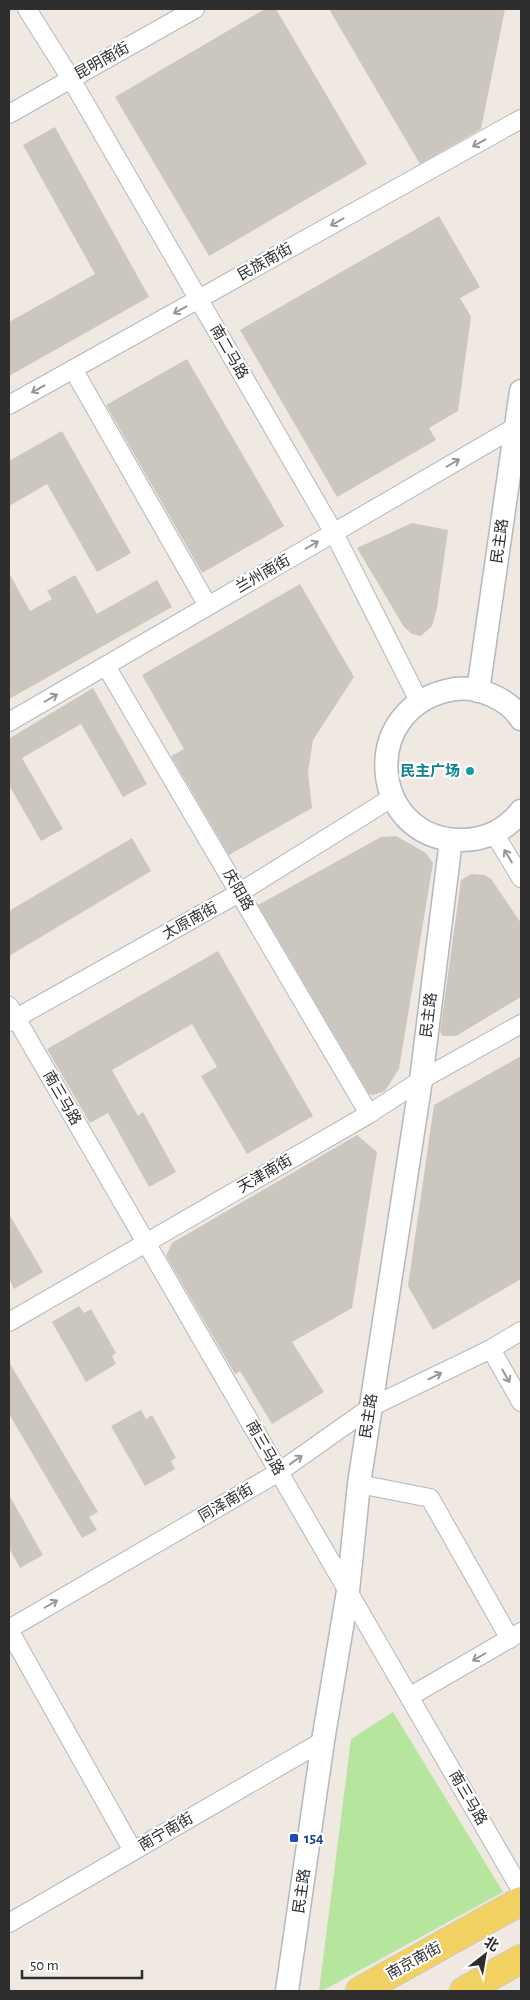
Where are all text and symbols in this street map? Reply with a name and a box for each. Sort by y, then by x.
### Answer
street label: 昆明南街 [72,39,132,82]
one-way arrow [472,138,486,148]
one-way arrow [329,217,344,227]
street label: 民族南街 [235,240,295,283]
one-way arrow [173,305,187,315]
street label: 南二马路 [208,322,251,382]
one-way arrow [30,384,45,394]
one-way arrow [445,458,459,468]
street label: 民主路 [488,518,511,564]
one-way arrow [305,540,319,550]
street label: 兰州南街 [232,551,293,595]
one-way arrow [43,692,57,702]
place label: 民主广场 [400,763,460,779]
marker: 民主广场 [464,765,476,777]
one-way arrow [502,849,512,863]
street label: 庆阳路 [220,866,257,913]
street label: 太原南街 [160,899,220,942]
street label: 民主路 [418,992,439,1038]
street label: 南三马路 [41,1068,84,1128]
street label: 天津南街 [235,1152,295,1195]
one-way arrow [501,1368,511,1382]
one-way arrow [427,1371,442,1380]
street label: 民主路 [357,1392,380,1439]
street label: 南三马路 [244,1418,287,1478]
one-way arrow [289,1455,303,1465]
street label: 同泽南街 [196,1481,256,1524]
one-way arrow [43,1599,57,1609]
one-way arrow [472,1652,487,1662]
street label: 南三马路 [447,1768,490,1828]
street label: 南宁南街 [136,1810,196,1853]
place label: 154 [304,1831,324,1846]
marker: 154 [288,1832,300,1844]
street label: 民主路 [290,1868,313,1914]
north arrow [460,1930,510,1980]
text: 北 [482,1934,501,1954]
street label: 南京南街 [384,1939,444,1982]
scale bar [22,1948,142,1980]
text: 50 m [30,1958,59,1973]

